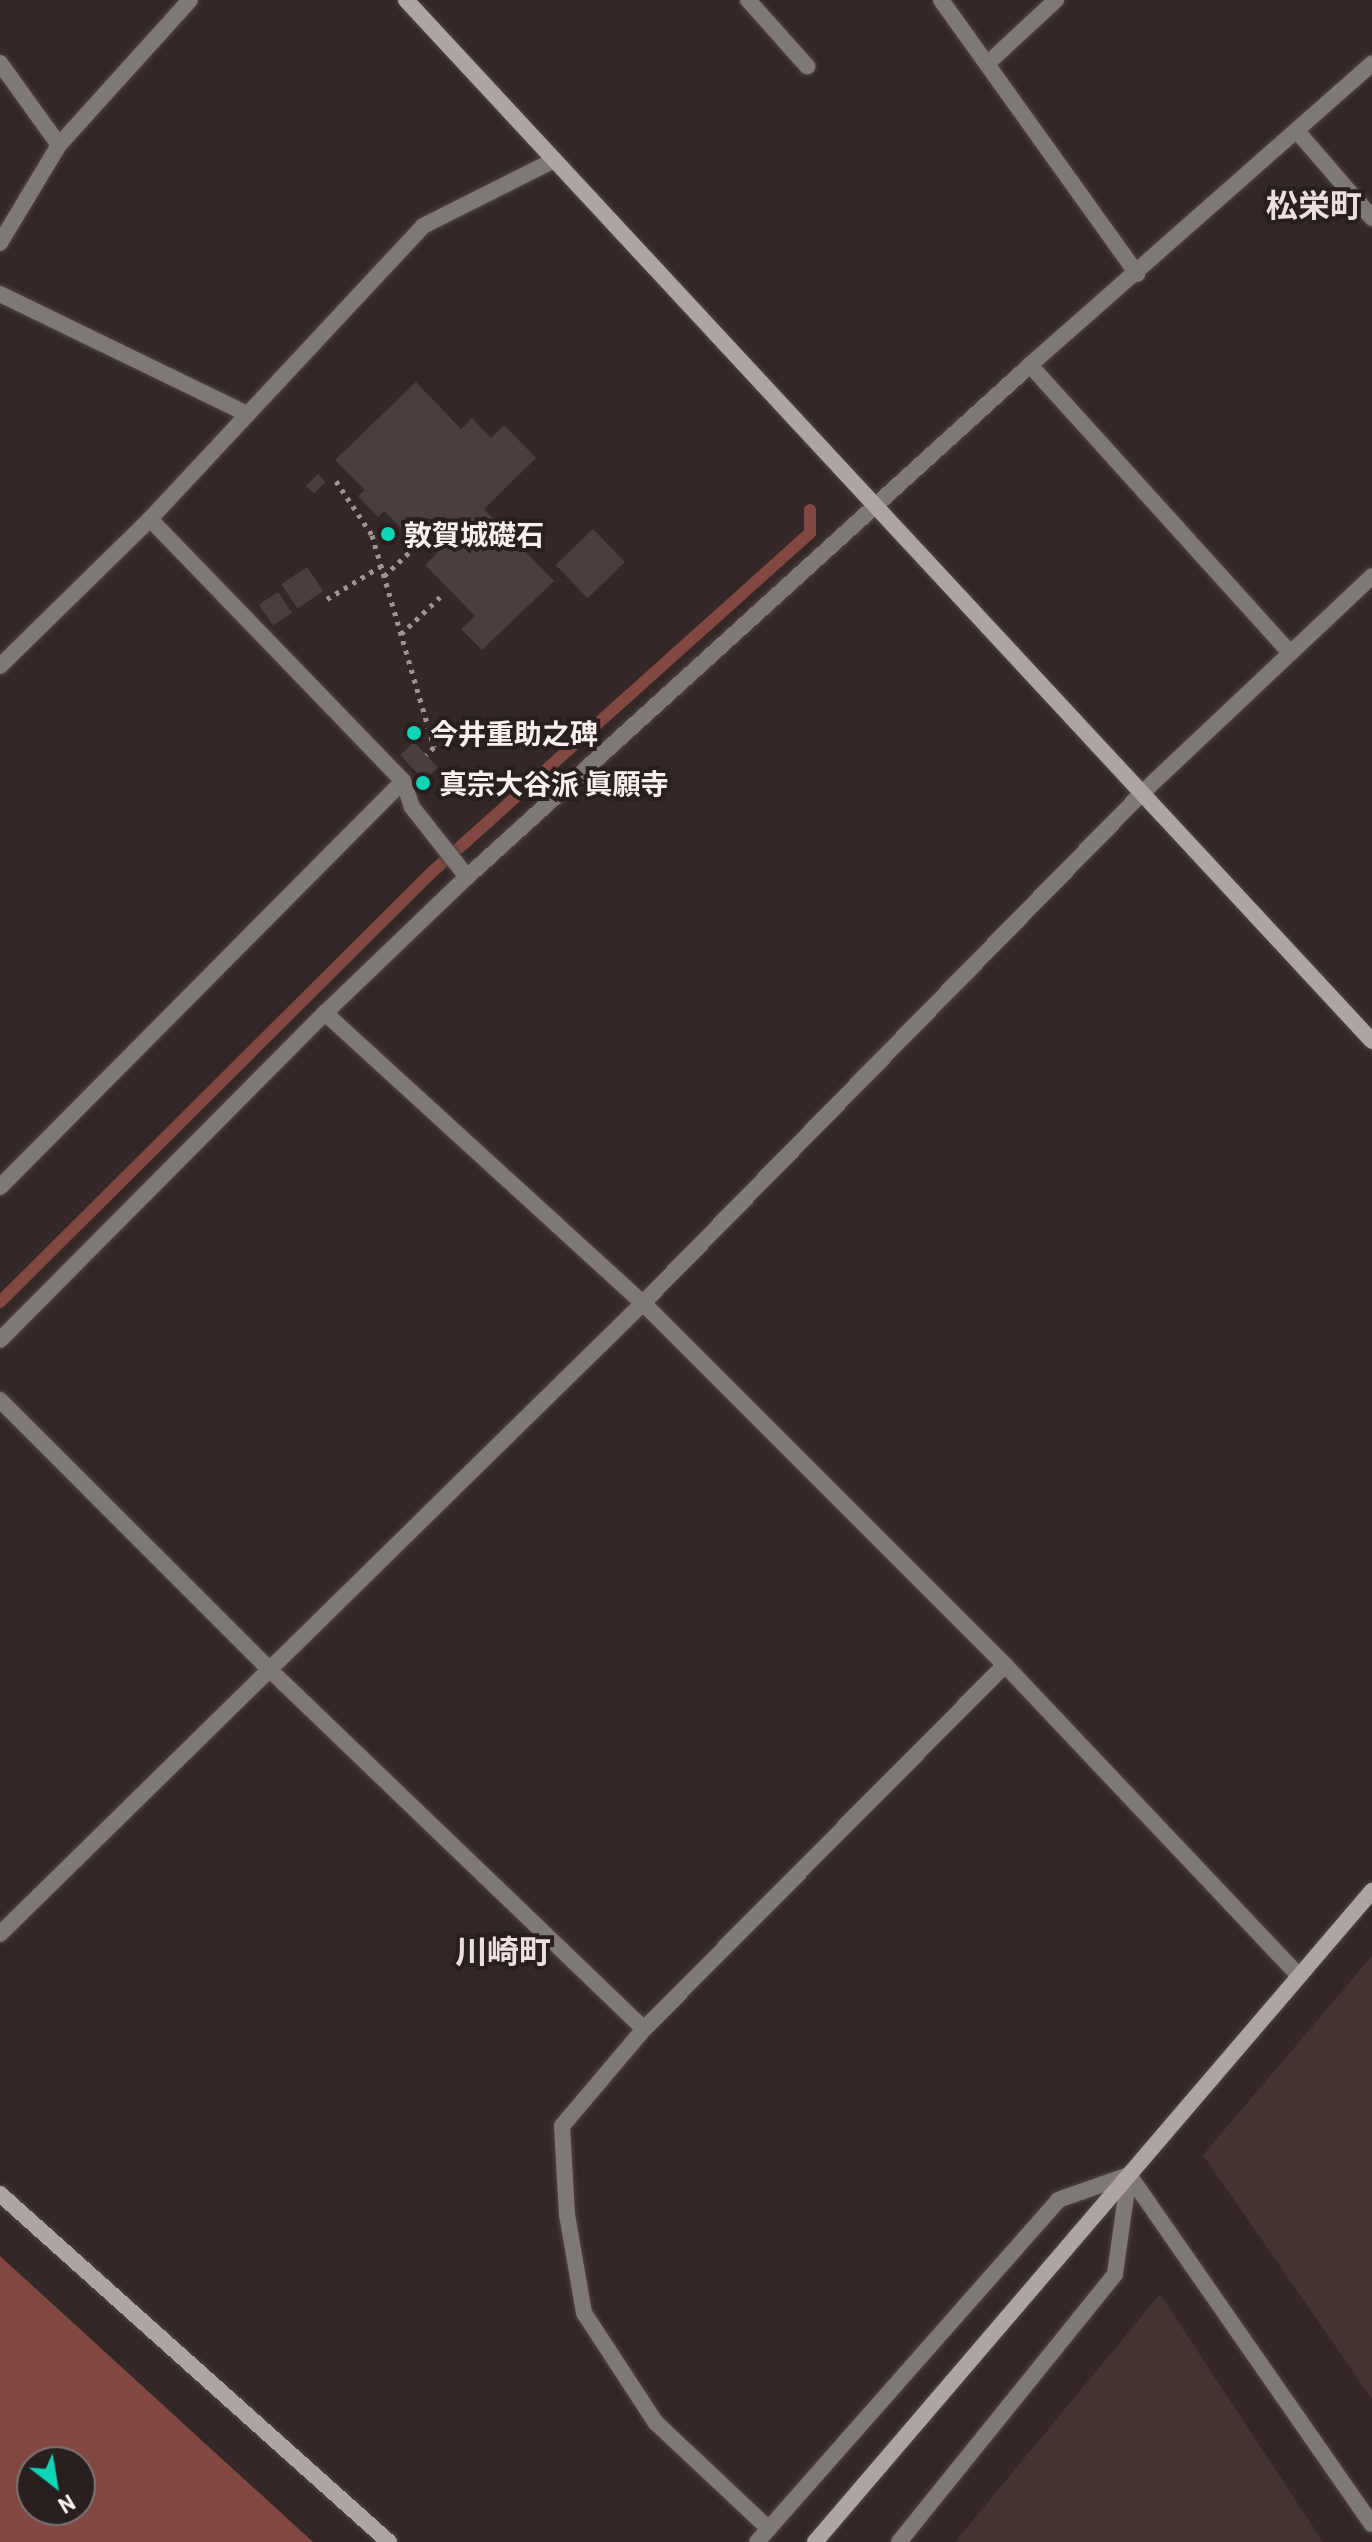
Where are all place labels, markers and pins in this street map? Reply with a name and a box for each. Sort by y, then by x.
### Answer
place label: 敦賀城礎石 [404,517,544,551]
marker: 敦賀城礎石 [379,525,397,543]
place label: 今井重助之碑 [430,716,598,750]
marker: 今井重助之碑 [405,724,423,742]
place label: 真宗大谷派 眞願寺 [439,766,669,800]
marker: 真宗大谷派 眞願寺 [414,774,432,792]

